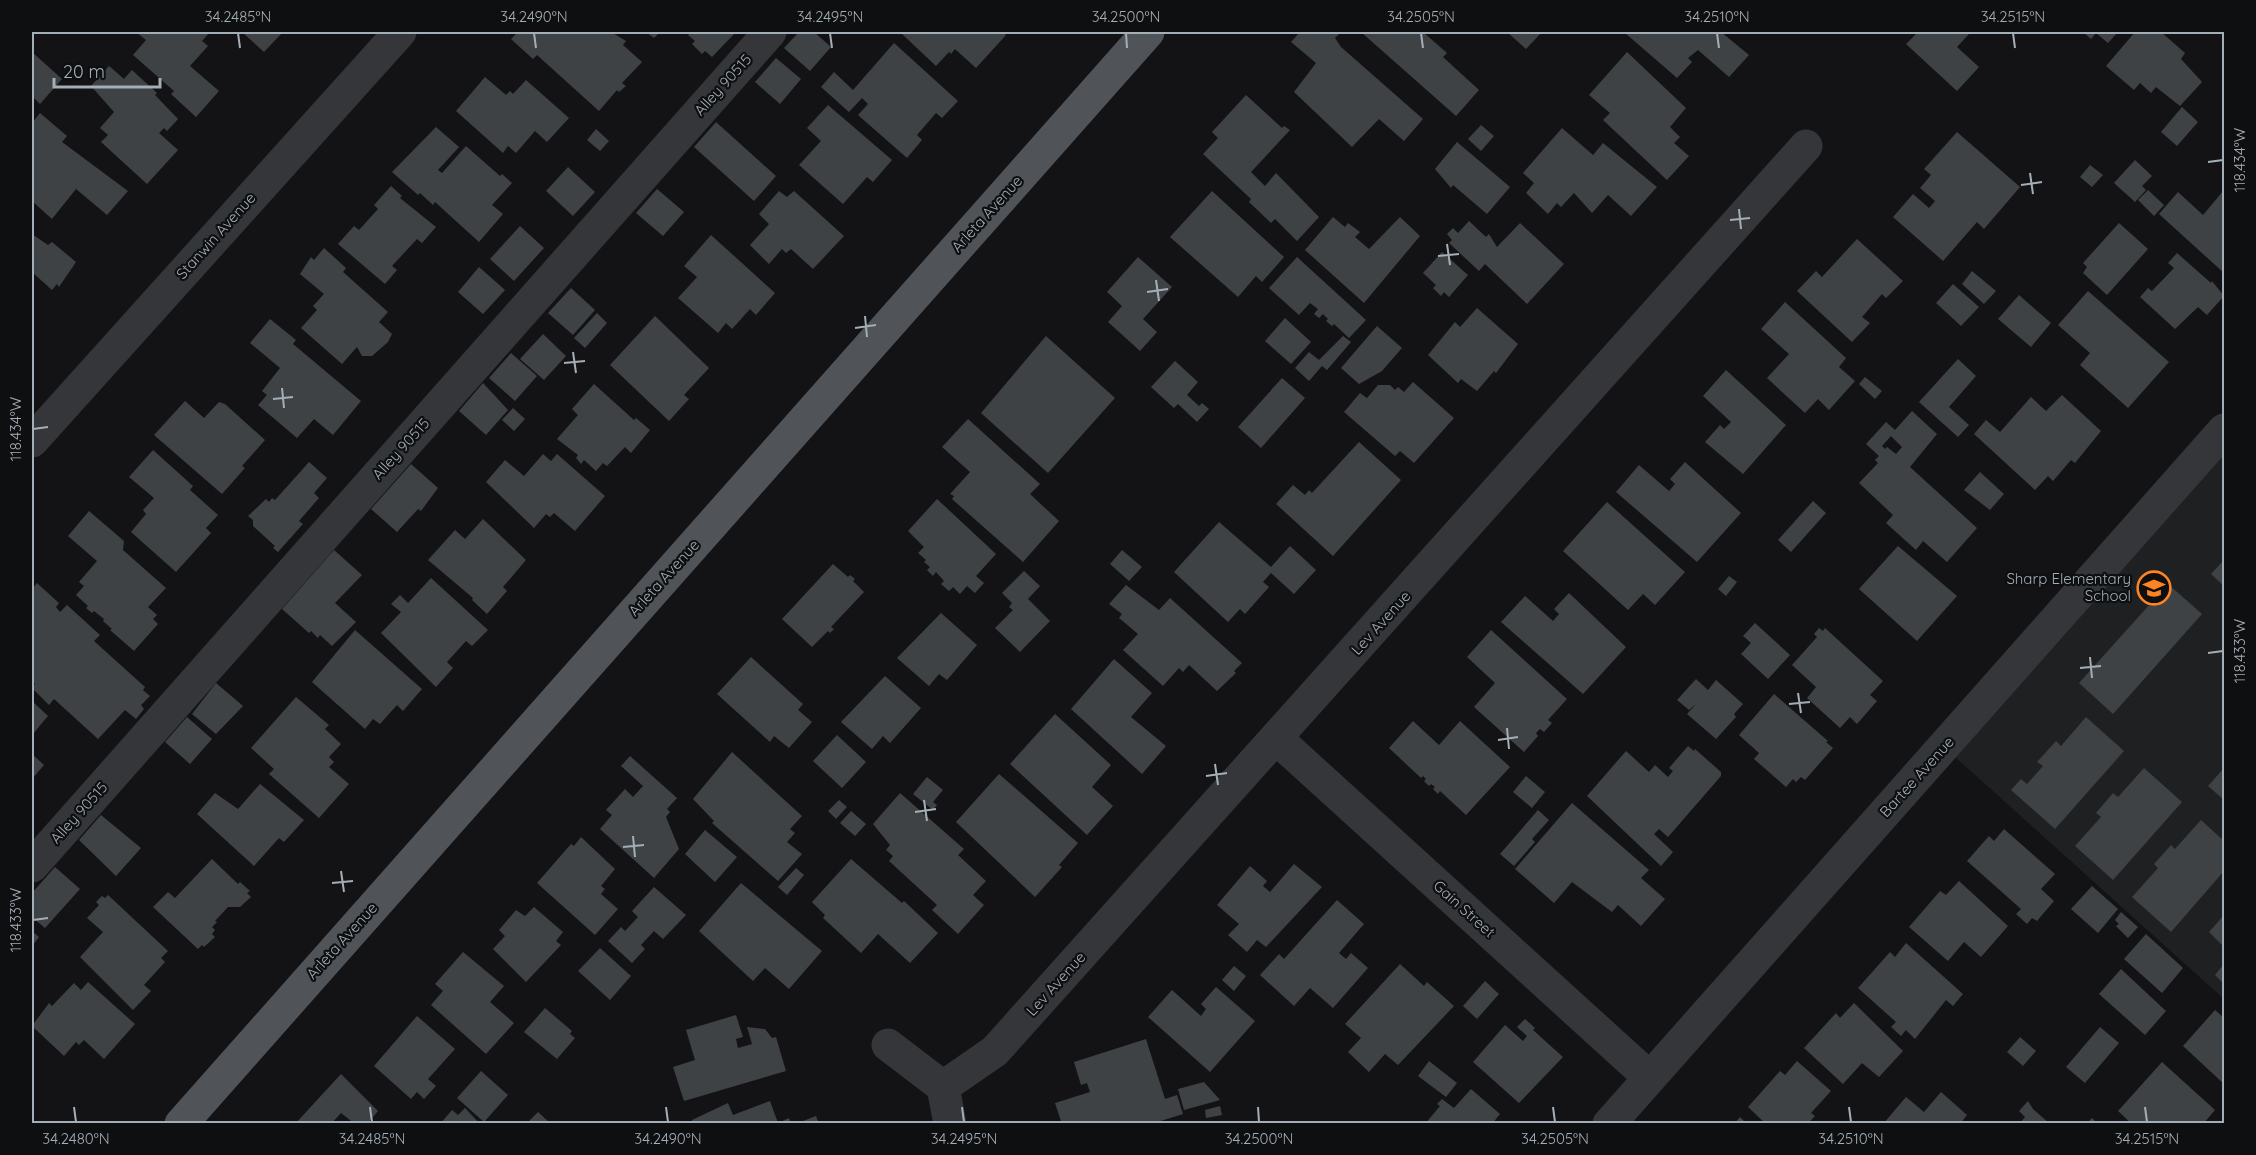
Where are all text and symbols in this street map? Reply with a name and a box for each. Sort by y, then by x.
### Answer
text: 34.2485°N [205,7,271,26]
text: 34.2490°N [500,7,568,26]
text: 34.2495°N [797,7,863,26]
text: 34.2500°N [1092,7,1160,26]
text: 34.2505°N [1387,7,1455,26]
text: 34.2510°N [1684,7,1750,26]
text: 34.2515°N [1981,7,2045,26]
street label: Alley 90515 [690,50,755,120]
scale bar [54,51,160,89]
text: 20 m [63,60,105,83]
text: 118.434°W [2230,127,2249,192]
street label: Arleta Avenue [947,171,1026,256]
street label: Stanwin Avenue [172,188,259,283]
text: 118.434°W [6,396,25,461]
street label: Alley 90515 [368,414,433,484]
street label: Arleta Avenue [624,535,703,620]
place label: Sharp Elementary School [2006,569,2131,605]
school or university icon: Sharp Elementary School [2136,570,2172,606]
street label: Lev Avenue [1347,587,1414,659]
text: 118.433°W [2230,618,2249,683]
street label: Bartee Avenue [1875,732,1958,821]
street label: Alley 90515 [46,778,111,848]
street label: Gain Street [1429,876,1499,941]
text: 118.433°W [6,887,25,952]
street label: Arleta Avenue [302,898,381,983]
street label: Lev Avenue [1022,948,1089,1020]
text: 34.2480°N [42,1129,110,1148]
text: 34.2485°N [339,1129,405,1148]
text: 34.2490°N [634,1129,702,1148]
text: 34.2495°N [931,1129,997,1148]
text: 34.2500°N [1225,1129,1293,1148]
text: 34.2505°N [1521,1129,1589,1148]
text: 34.2510°N [1818,1129,1884,1148]
text: 34.2515°N [2115,1129,2179,1148]

